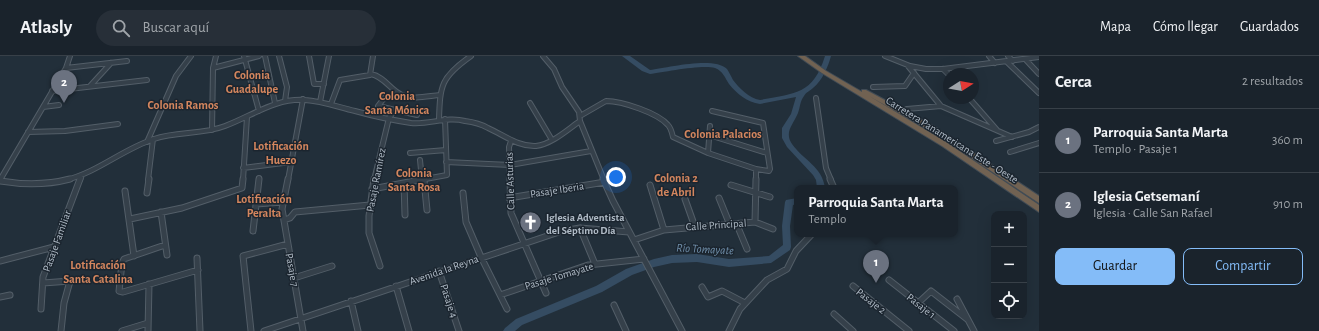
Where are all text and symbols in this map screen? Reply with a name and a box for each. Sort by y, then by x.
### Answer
search box [96,10,376,46]
icon: search [110,17,132,39]
text: Atlasly [20,18,72,37]
text: Buscar aquí [142,20,209,35]
text: Mapa [1100,20,1131,34]
text: Cómo llegar [1153,20,1218,34]
text: Guardados [1240,20,1299,34]
north arrow [943,68,979,104]
district label: Colonia Guadalupe [226,69,279,95]
pin: 2 [51,70,77,103]
text: Cerca [1055,73,1092,90]
text: 2 resultados [1242,75,1303,88]
district label: Colonia Santa Mónica [365,90,429,116]
street label: Carretera Panamericana Este - Oeste [884,95,1020,185]
district label: Colonia Ramos [148,99,219,111]
text: Parroquia Santa Marta [1093,125,1228,140]
district label: Colonia Palacios [684,128,762,140]
text: 1 [1066,134,1070,147]
text: 360 m [1272,134,1303,147]
district label: Lotificación Huezo [253,140,309,166]
text: Templo · Pasaje 1 [1093,143,1178,156]
street label: Pasaje Ramírez [364,147,388,213]
street label: Calle Asturias [503,152,517,210]
district label: Colonia Santa Rosa [388,167,440,193]
your location [606,167,626,187]
district label: Colonia 2 de Abril [654,172,698,198]
street label: Pasaje Iberia [529,180,585,200]
popup [794,185,958,237]
text: Iglesia Getsemaní [1093,189,1200,204]
district label: Lotificación Peralta [236,193,292,219]
text: Parroquia Santa Marta [808,195,944,210]
text: 2 [1065,198,1071,211]
text: 910 m [1273,198,1303,211]
text: Iglesia · Calle San Rafael [1093,207,1213,220]
street label: Pasaje Familiar [41,209,73,273]
church icon: Iglesia Adventista del Séptimo Día [518,210,544,236]
map controls [991,211,1027,319]
button: + [991,211,1027,247]
place label: Iglesia Adventista del Séptimo Día [546,212,625,236]
text: Templo [808,213,846,226]
street label: Calle Principal [685,217,747,233]
water label: Río Tomayate [676,242,734,257]
button: − [991,247,1027,283]
button: Guardar [1055,248,1175,285]
button: Compartir [1183,248,1303,285]
pin: 1 [863,250,889,283]
street label: Pasaje 7 [284,252,300,288]
street label: Avenida la Reyna [408,253,480,287]
district label: Lotificación Santa Catalina [63,259,133,285]
street label: Pasaje Tomayate [523,260,595,292]
street label: Pasaje 4 [438,283,460,319]
button: locate [991,283,1027,319]
street label: Pasaje 2 [854,286,888,316]
street label: Pasaje 1 [905,291,937,321]

